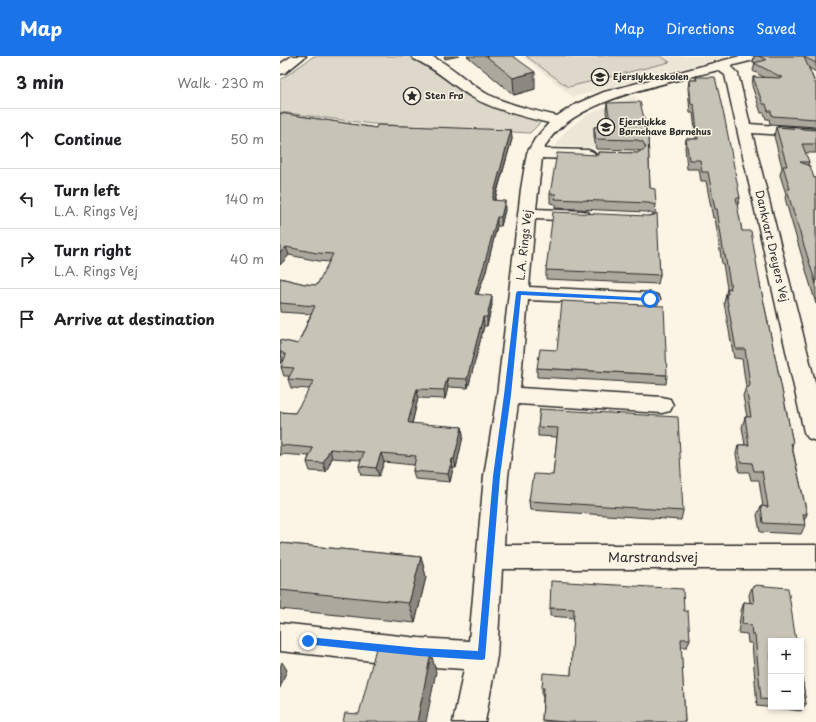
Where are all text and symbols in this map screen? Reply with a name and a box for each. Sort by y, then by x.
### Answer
text: Map [20,14,62,42]
text: Map [614,18,644,39]
text: Directions [666,18,734,39]
text: Saved [756,18,796,39]
school or university icon: Ejerslykkeskolen [590,67,610,87]
text: 3 min [16,69,64,95]
place label: Ejerslykkeskolen [613,69,689,83]
text: Walk · 230 m [177,73,264,92]
place icon: Sten Frø [402,86,422,106]
place label: Sten Frø [425,88,464,102]
place label: Ejerslykke Børnehave Børnehus [619,114,712,138]
school or university icon: Ejerslykke Børnehave Børnehus [596,117,616,137]
text: Continue [54,127,122,150]
icon: ahead [16,128,38,150]
text: 50 m [230,129,264,148]
text: Turn left [54,178,120,201]
icon: left [16,188,38,210]
street label: Dankvart Dreyers Vej [751,188,794,303]
text: 140 m [225,189,264,208]
text: L.A. Rings Vej [54,201,138,220]
street label: L.A. Rings Vej [511,209,536,281]
text: Turn right [54,238,131,261]
icon: right [16,248,38,270]
text: 40 m [230,249,264,268]
text: L.A. Rings Vej [54,261,138,280]
route start [641,290,659,308]
text: Arrive at destination [54,307,215,330]
icon: arrive [16,308,38,330]
street label: Marstrandsvej [608,547,698,566]
route end [299,632,317,650]
map controls [768,638,804,710]
button: + [768,638,804,674]
button: − [768,674,804,710]

